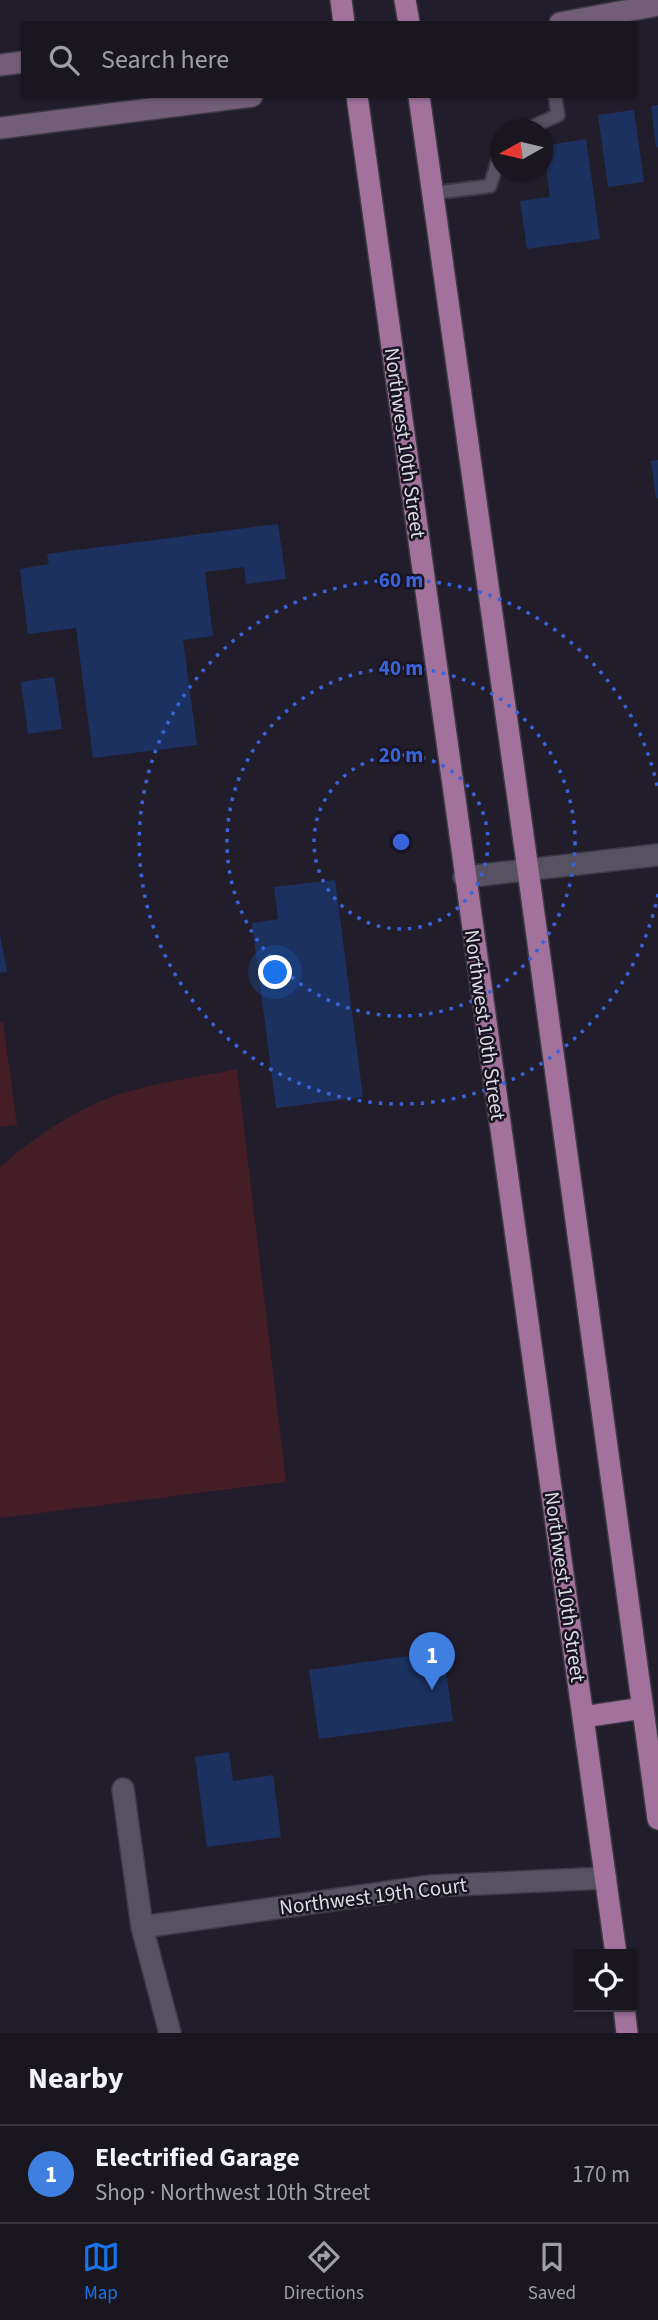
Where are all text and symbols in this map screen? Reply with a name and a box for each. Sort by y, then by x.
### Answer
search box [21,21,637,98]
icon: search [45,41,83,79]
text: Search here [101,41,229,78]
north arrow [490,119,553,182]
street label: Northwest 10th Street [377,346,433,540]
text: 60 m [379,565,423,595]
text: 40 m [379,653,423,683]
text: 20 m [379,740,423,770]
centre of rings [389,830,413,854]
street label: Northwest 10th Street [457,928,513,1122]
your location [258,955,292,989]
street label: Northwest 10th Street [537,1490,593,1684]
pin: 1 [409,1632,455,1690]
street label: Northwest 19th Court [278,1870,468,1922]
map controls [574,1949,637,2012]
button: locate [574,1949,637,2012]
text: Nearby [28,2057,123,2100]
text: Electrified Garage [95,2139,300,2176]
text: 1 [45,2158,57,2191]
text: 170 m [572,2158,630,2191]
text: Shop · Northwest 10th Street [95,2176,370,2209]
tab: Map [82,2238,120,2307]
tab: Directions [284,2238,364,2307]
tab: Saved [528,2238,576,2307]

